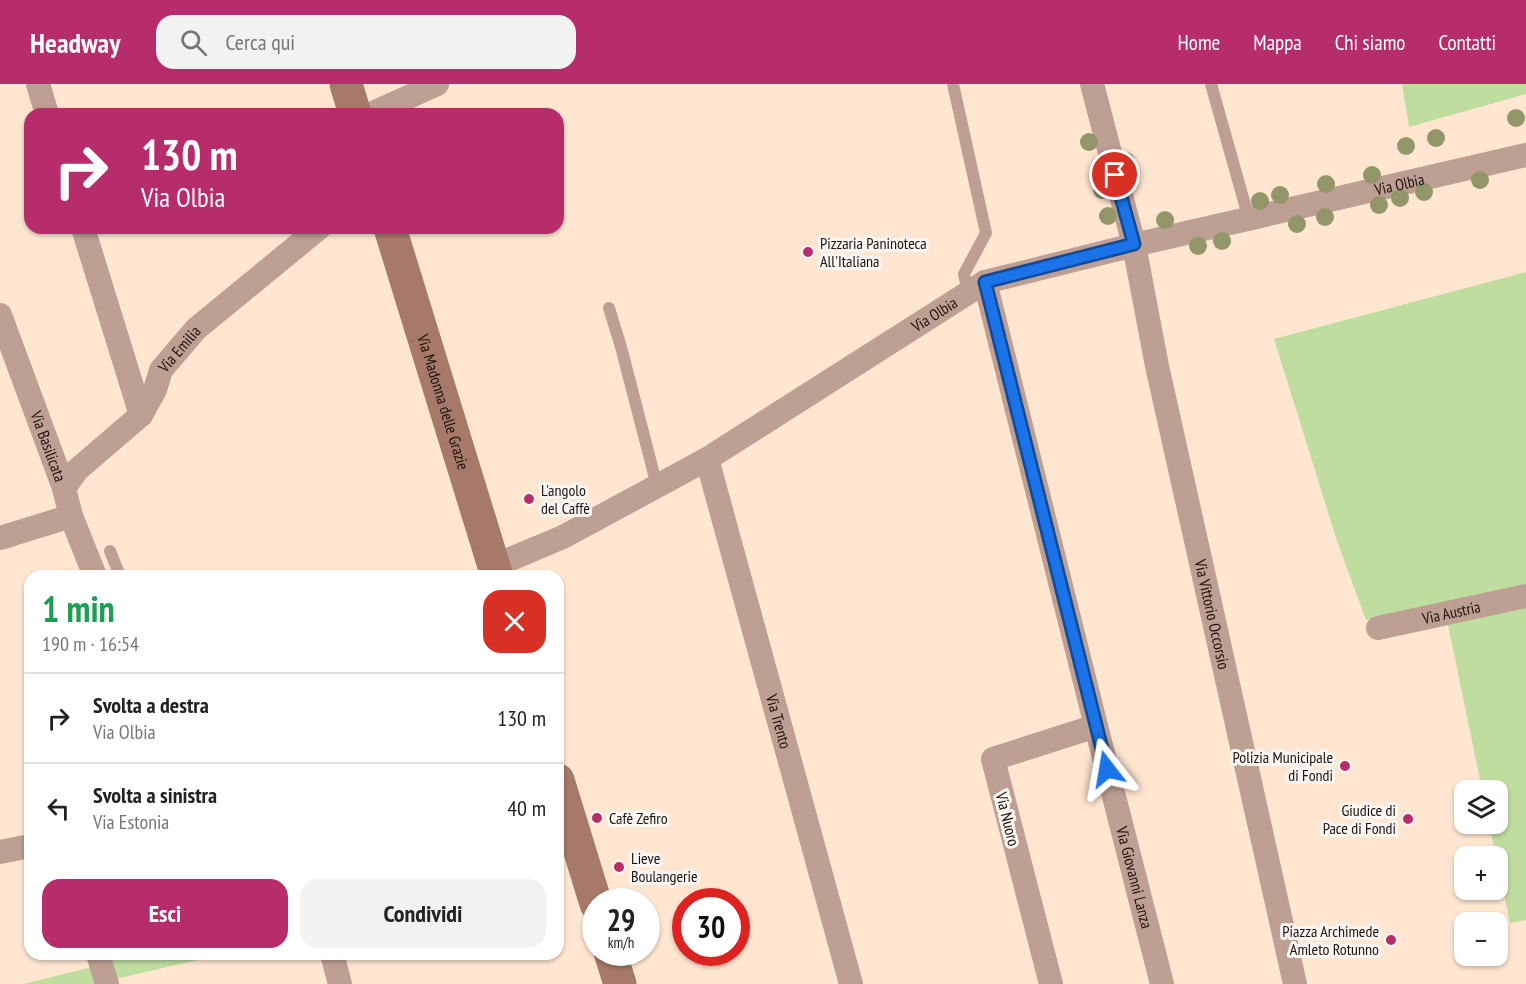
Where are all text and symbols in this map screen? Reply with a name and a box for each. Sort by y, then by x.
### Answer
search box [156,15,576,69]
text: Headway [30,24,120,61]
icon: search [177,26,210,59]
text: Cerca qui [225,28,295,56]
text: Home [1178,29,1220,56]
text: Mappa [1253,29,1302,56]
text: Chi siamo [1335,29,1405,56]
text: Contatti [1438,29,1496,56]
text: 130 m [141,127,238,182]
icon: right [42,132,120,210]
pin [1089,149,1140,200]
icon: arrive [1098,158,1131,191]
street label: Via Olbia [1372,169,1426,200]
text: Via Olbia [141,180,225,214]
place label: Pizzaria Paninoteca All'Italiana [820,233,927,271]
marker: Pizzaria Paninoteca All'Italiana [801,245,815,259]
street label: Via Olbia [907,292,961,337]
street label: Via Emilia [153,321,205,377]
street label: Via Madonna delle Grazie [413,331,474,472]
street label: Via Basilicata [26,407,71,484]
place label: L'angolo del Caffè [541,480,590,518]
marker: L'angolo del Caffè [522,492,536,506]
street label: Via Vittorio Occorsio [1190,557,1234,671]
text: 1 min [42,585,115,632]
button: close [483,590,546,653]
street label: Via Austria [1419,596,1482,628]
text: 190 m · 16:54 [42,631,139,657]
text: Svolta a destra [93,691,209,719]
street label: Via Trento [762,691,796,751]
icon: right [42,702,75,735]
text: 130 m [497,704,546,732]
text: Via Olbia [93,719,156,745]
position arrow [1075,737,1139,801]
place label: Polizia Municipale di Fondi [1233,747,1333,785]
marker: Polizia Municipale di Fondi [1338,759,1352,773]
map controls [1454,780,1508,966]
button: layers [1454,780,1508,834]
text: Svolta a sinistra [93,781,217,809]
street label: Via Nuoro [991,789,1024,848]
icon: left [42,792,75,825]
text: 40 m [507,794,546,822]
place label: Giudice di Pace di Fondi [1323,800,1396,838]
place label: Cafè Zefiro [609,808,668,828]
text: Via Estonia [93,809,169,835]
marker: Cafè Zefiro [590,811,604,825]
marker: Giudice di Pace di Fondi [1401,812,1415,826]
street label: Via Giovanni Lanza [1112,823,1157,931]
button: + [1454,846,1508,900]
place label: Lieve Boulangerie [631,848,698,886]
marker: Lieve Boulangerie [612,860,626,874]
button: Esci [42,879,288,948]
button: Condividi [300,879,546,948]
speed limit sign: 30 [672,888,750,966]
text: 29 [607,900,635,939]
button: − [1454,912,1508,966]
place label: Piazza Archimede Amleto Rotunno [1282,921,1379,959]
text: km/h [608,933,634,952]
marker: Piazza Archimede Amleto Rotunno [1384,933,1398,947]

